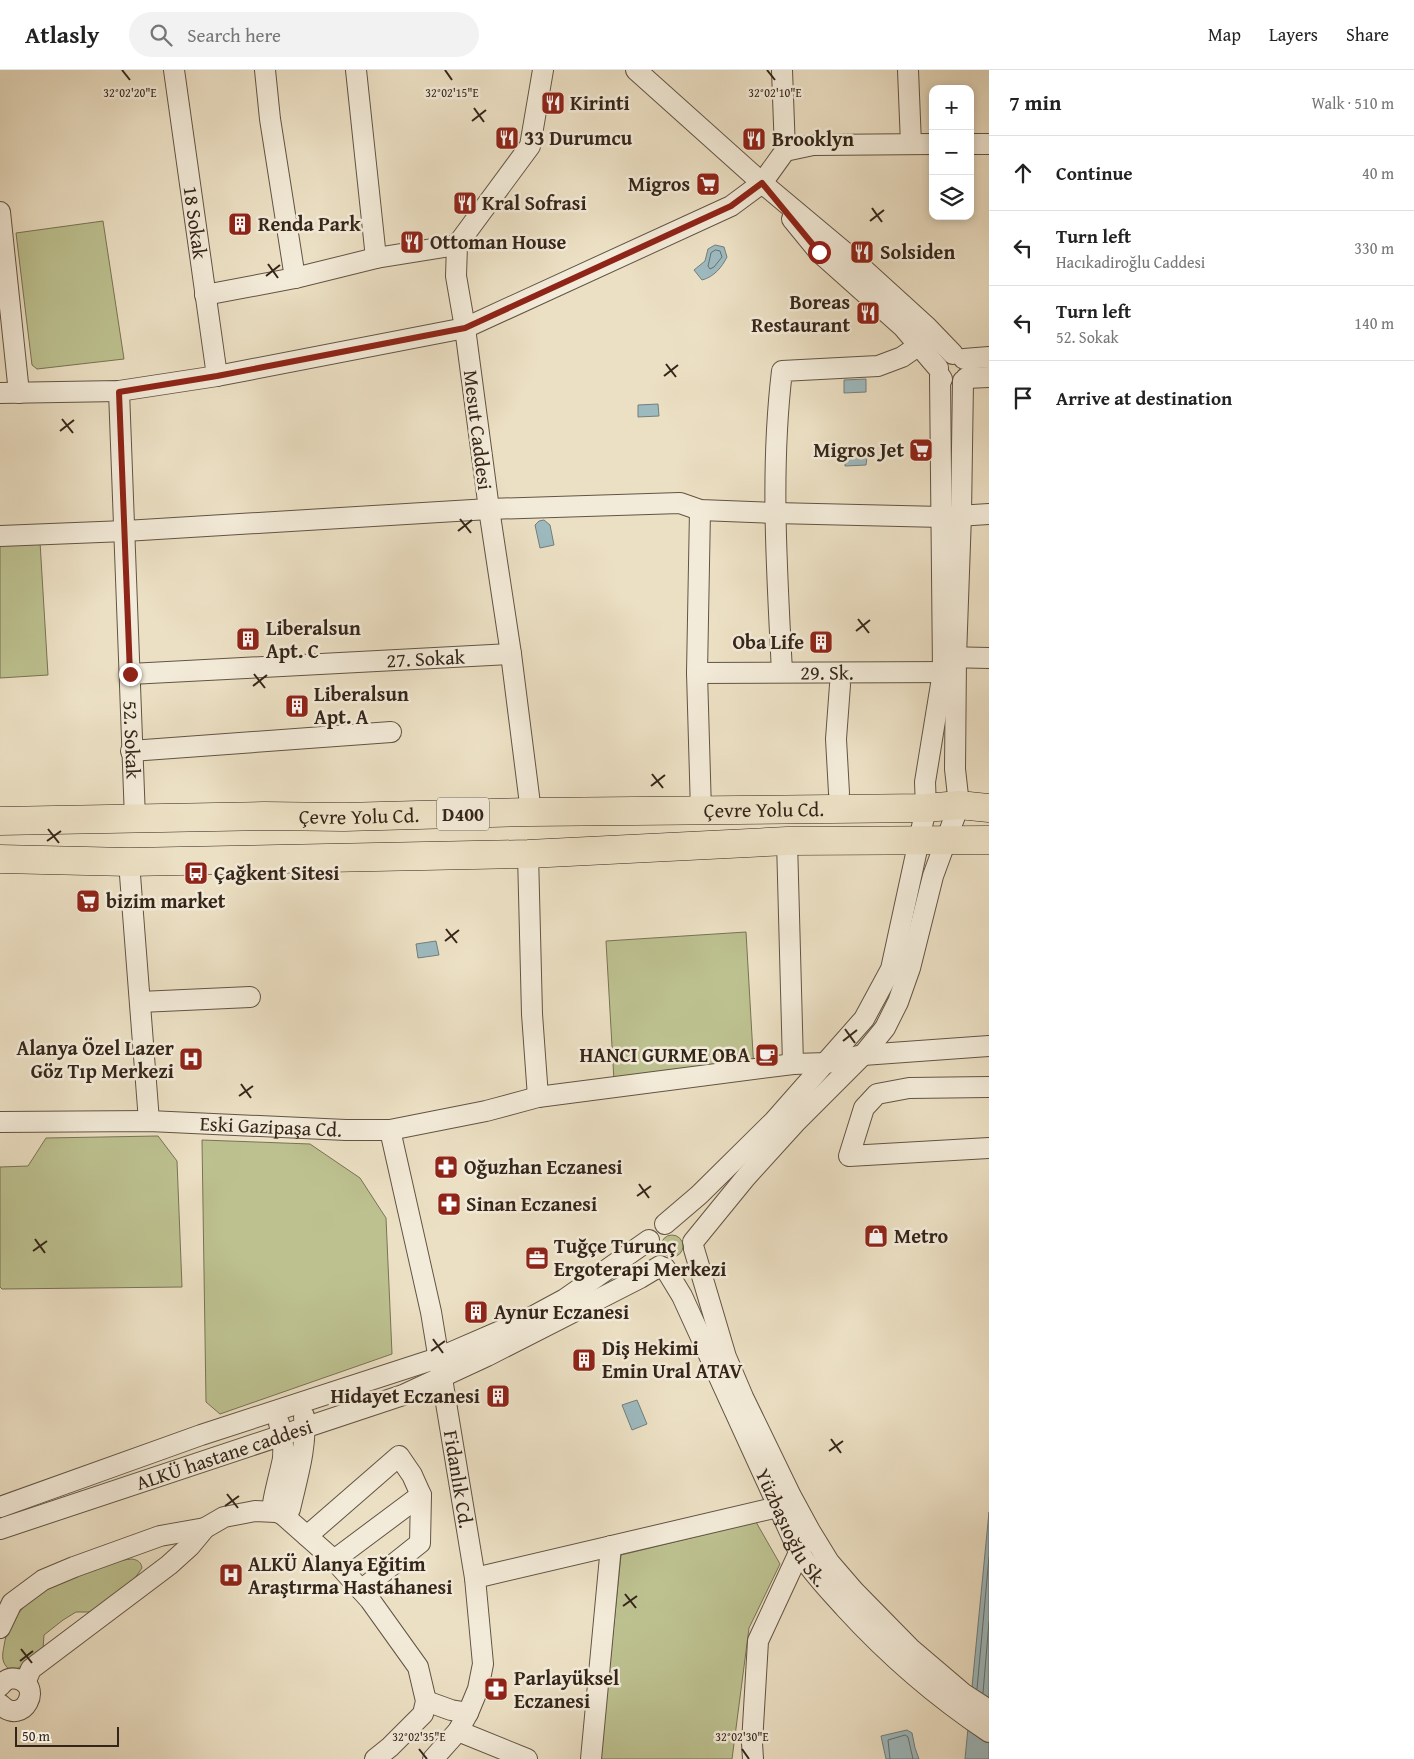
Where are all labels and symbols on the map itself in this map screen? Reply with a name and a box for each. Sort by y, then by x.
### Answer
text: 32°02'20"E [103,84,157,101]
text: 32°02'15"E [425,84,479,101]
text: 32°02'10"E [748,84,802,101]
place label: Kirinti [570,88,630,117]
restaurant icon: Kirinti [540,90,566,116]
place label: 33 Durumcu [524,123,633,152]
place label: Brooklyn [772,124,854,153]
restaurant icon: 33 Durumcu [494,125,520,151]
restaurant icon: Brooklyn [741,126,767,152]
place label: Migros [628,169,690,198]
supermarket icon: Migros [695,171,721,197]
street label: 18 Sokak [176,184,216,262]
place label: Kral Sofrasi [482,188,587,217]
restaurant icon: Kral Sofrasi [452,190,478,216]
place label: Renda Park [258,209,361,238]
building icon: Renda Park [227,211,253,237]
place label: Ottoman House [430,227,567,256]
restaurant icon: Ottoman House [399,229,425,255]
place label: Solsiden [880,237,955,266]
restaurant icon: Solsiden [849,239,875,265]
route start [808,241,831,264]
place label: Boreas Restaurant [751,287,850,339]
restaurant icon: Boreas Restaurant [855,300,881,326]
street label: Mesut Caddesi [457,368,500,492]
place label: Migros Jet [813,435,904,464]
supermarket icon: Migros Jet [908,437,934,463]
place label: Liberalsun Apt. C [266,613,361,665]
building icon: Liberalsun Apt. C [235,626,261,652]
place label: Oba Life [732,627,804,656]
building icon: Oba Life [808,629,834,655]
street label: 27. Sokak [386,641,466,675]
street label: 29. Sk. [800,657,854,687]
route end [119,663,142,686]
place label: Liberalsun Apt. A [314,679,409,731]
building icon: Liberalsun Apt. A [284,693,310,719]
street label: 52. Sokak [117,700,149,780]
street label: Çevre Yolu Cd. [704,794,824,824]
road number: D400 [437,798,489,831]
street label: Çevre Yolu Cd. [299,800,419,831]
place label: Çağkent Sitesi [214,858,340,887]
bus stop icon: Çağkent Sitesi [183,860,209,886]
place label: bizim market [106,886,226,915]
supermarket icon: bizim market [75,888,101,914]
place label: Alanya Özel Lazer Göz Tıp Merkezi [17,1033,174,1085]
place label: HANCI GURME OBA [579,1040,750,1069]
cafe icon: HANCI GURME OBA [754,1042,780,1068]
hospital icon: Alanya Özel Lazer Göz Tıp Merkezi [178,1046,204,1072]
street label: Eski Gazipaşa Cd. [199,1108,343,1144]
place label: Oğuzhan Eczanesi [464,1152,623,1181]
pharmacy icon: Oğuzhan Eczanesi [433,1154,459,1180]
place label: Sinan Eczanesi [466,1189,597,1218]
pharmacy icon: Sinan Eczanesi [436,1191,462,1217]
place label: Metro [894,1221,948,1250]
shop icon: Metro [863,1223,889,1249]
place label: Tuğçe Turunç Ergoterapi Merkezi [554,1231,726,1283]
office icon: Tuğçe Turunç Ergoterapi Merkezi [524,1245,550,1271]
place label: Aynur Eczanesi [494,1297,629,1326]
building icon: Aynur Eczanesi [463,1299,489,1325]
place label: Diş Hekimi Emin Ural ATAV [602,1333,743,1385]
building icon: Diş Hekimi Emin Ural ATAV [571,1347,597,1373]
place label: Hidayet Eczanesi [330,1381,480,1410]
building icon: Hidayet Eczanesi [485,1383,511,1409]
street label: ALKÜ hastane caddesi [132,1411,316,1497]
street label: Fidanlık Cd. [437,1428,482,1530]
street label: Yüzbaşıoğlu Sk. [749,1463,835,1593]
place label: ALKÜ Alanya Eğitim Araştırma Hastahanesi [248,1549,452,1601]
hospital icon: ALKÜ Alanya Eğitim Araştırma Hastahanesi [218,1562,244,1588]
place label: Parlayüksel Eczanesi [514,1663,619,1715]
pharmacy icon: Parlayüksel Eczanesi [483,1676,509,1702]
scale bar [15,1724,119,1747]
text: 32°02'35"E [392,1728,446,1745]
text: 32°02'30"E [715,1728,769,1745]

